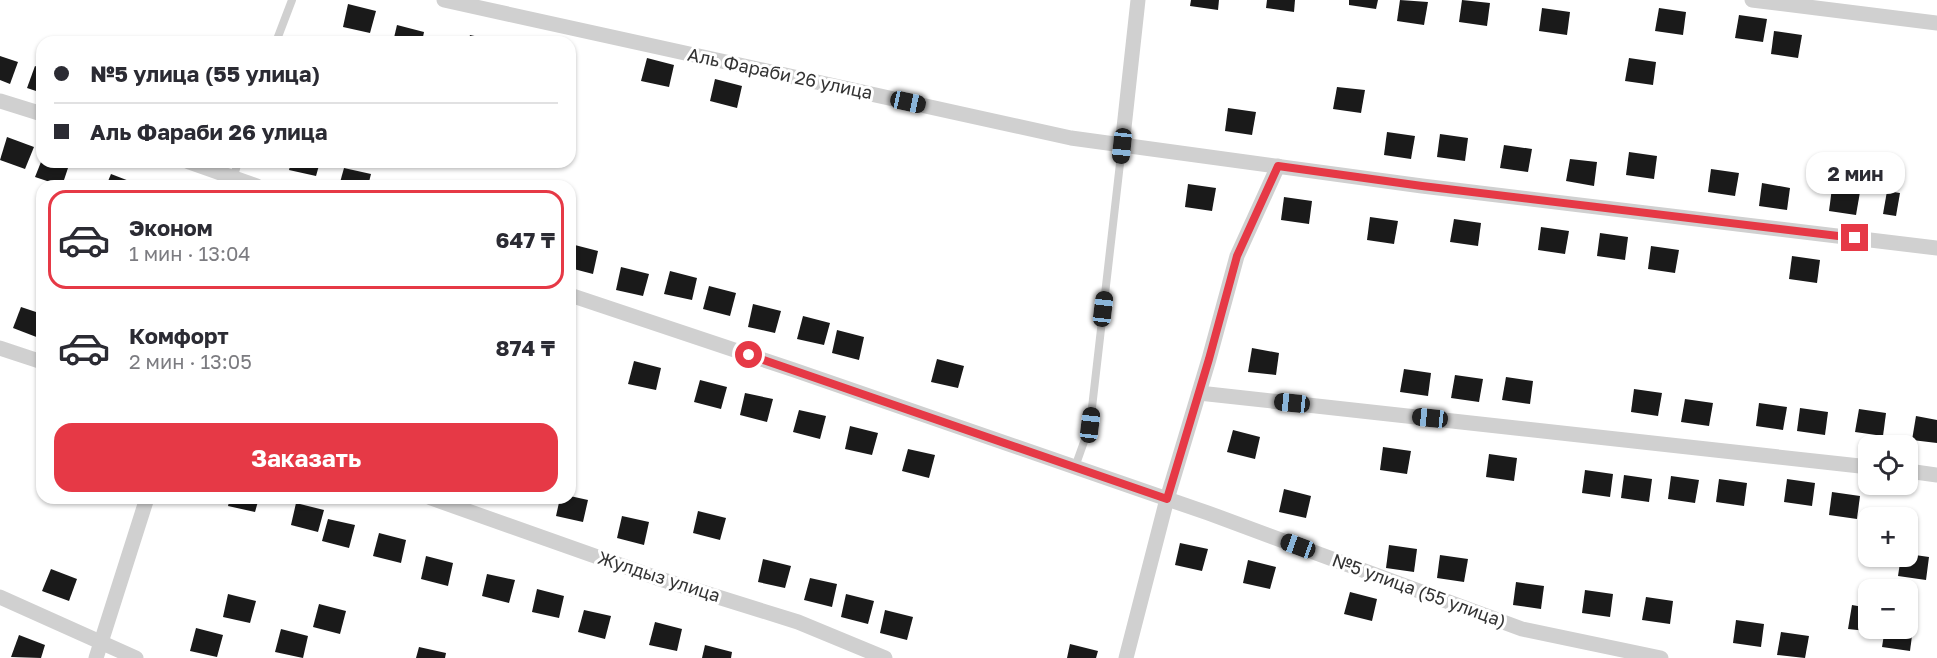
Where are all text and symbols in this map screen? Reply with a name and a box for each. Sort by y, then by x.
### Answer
street label: Аль Фараби 26 улица [686,43,875,103]
text: №5 улица (55 улица) [90,60,320,87]
car [889,89,927,115]
text: Аль Фараби 26 улица [90,118,327,145]
car [1111,127,1133,165]
callout: 2 мин [1806,151,1904,193]
text: 2 мин [1828,161,1884,185]
icon: car [57,213,111,267]
text: Эконом [129,214,213,241]
route end [1841,224,1868,251]
text: 647 ₸ [495,226,555,253]
text: 1 мин · 13:04 [129,241,251,265]
car [1092,290,1114,328]
icon: car [57,321,111,375]
text: Комфорт [129,322,229,349]
text: 874 ₸ [495,334,555,361]
route start [735,341,762,368]
text: 2 мин · 13:05 [129,349,252,373]
car [1273,392,1311,414]
car [1079,406,1101,444]
car [1411,407,1449,429]
button: Заказать [54,423,558,492]
map controls [1858,435,1918,639]
button: locate [1858,435,1918,495]
button: + [1858,507,1918,567]
car [1278,531,1318,561]
street label: Жулдыз улица [595,546,723,606]
street label: №5 улица (55 улица) [1329,548,1509,632]
button: − [1858,579,1918,639]

